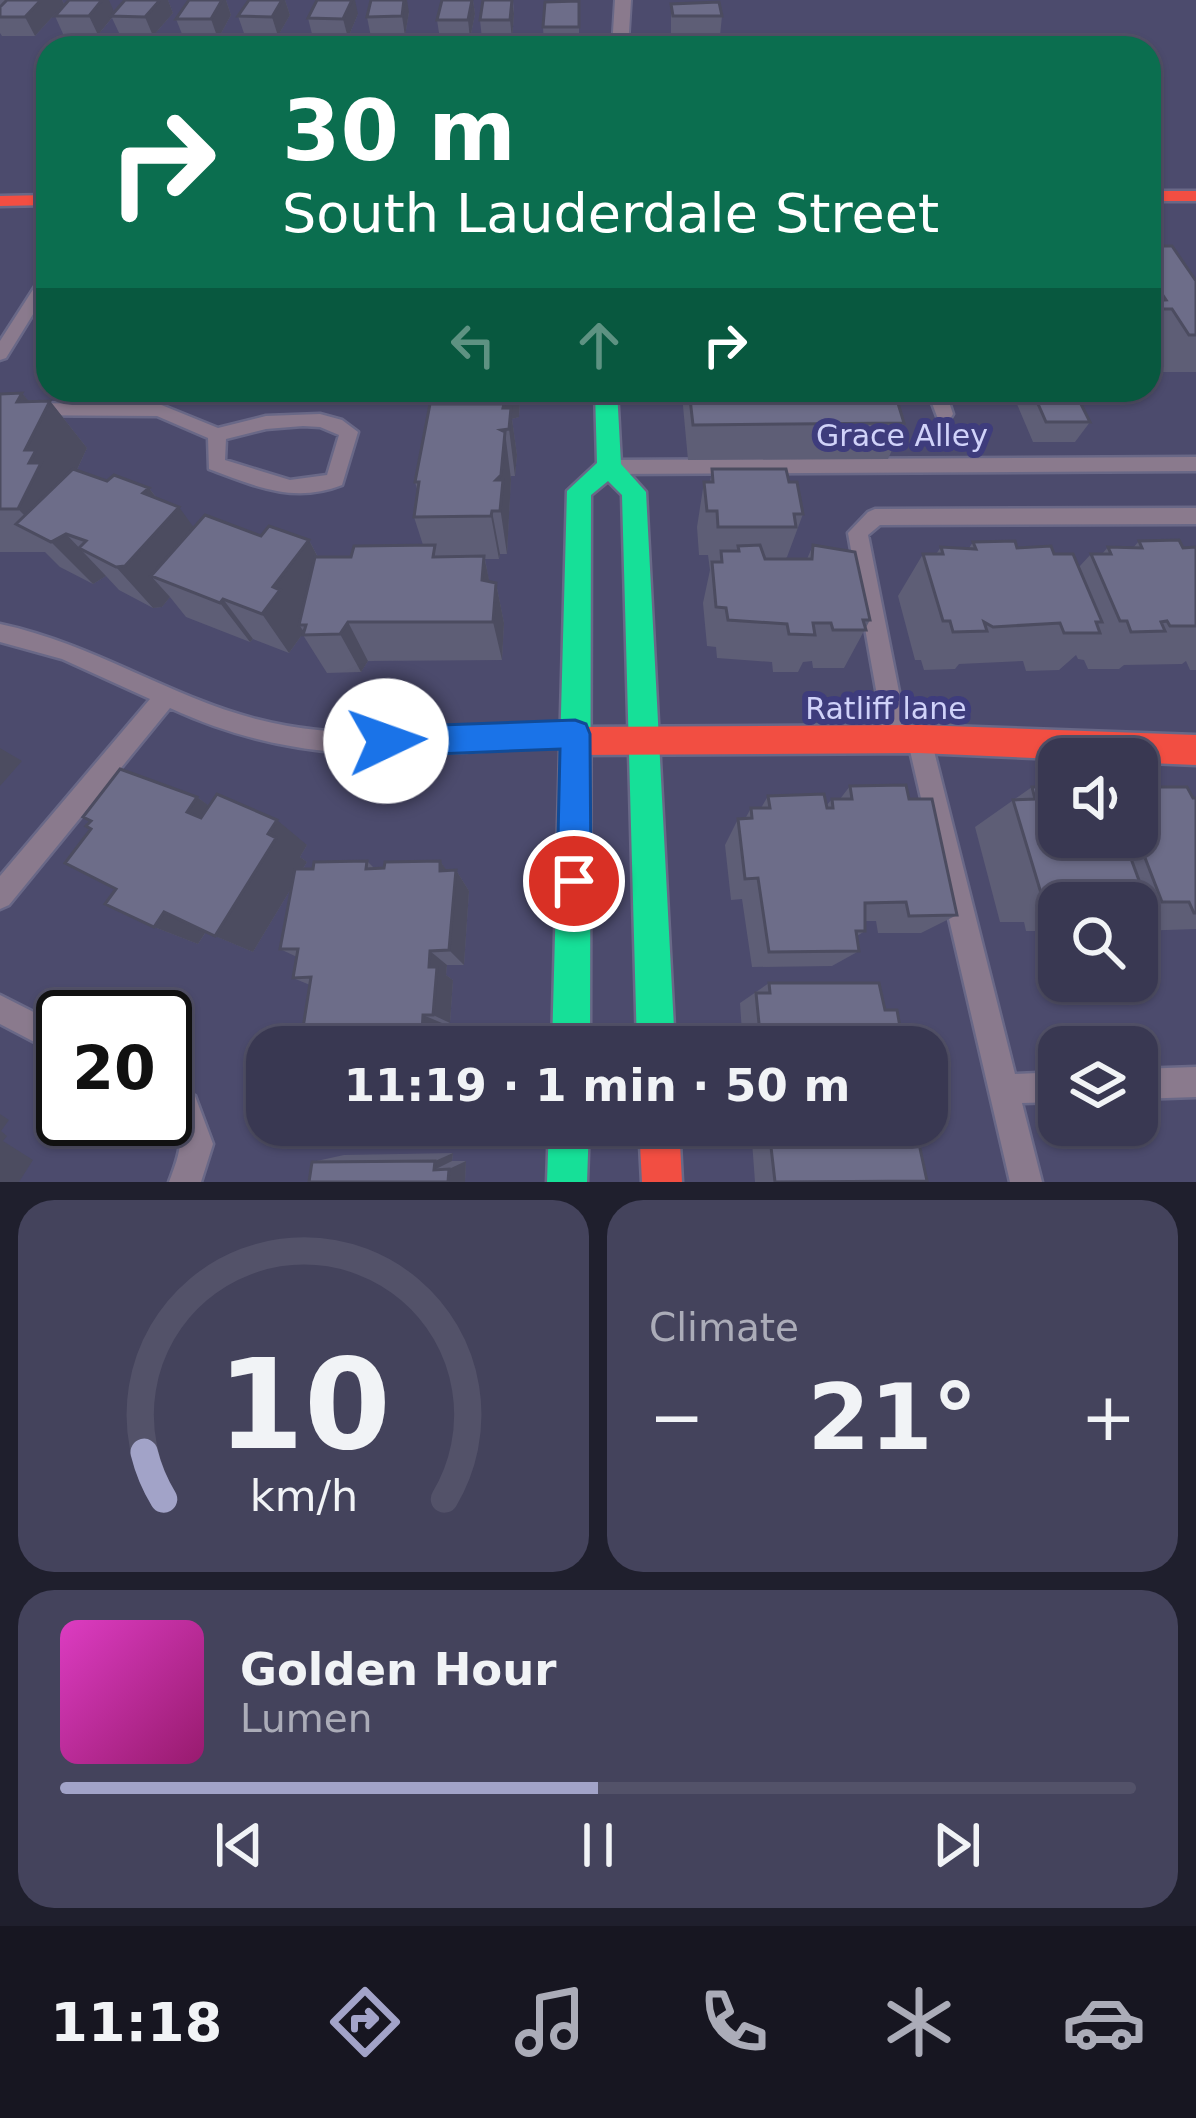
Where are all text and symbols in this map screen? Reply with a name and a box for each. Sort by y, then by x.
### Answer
text: 30 m [282,82,516,180]
icon: right [84,84,240,240]
text: South Lauderdale Street [282,182,939,245]
icon: left [440,312,506,378]
icon: ahead [566,312,632,378]
icon: right [692,312,758,378]
street label: Grace Alley [816,418,988,453]
position arrow [323,678,449,804]
street label: Ratliff lane [805,691,967,726]
map controls [1038,738,1158,1146]
button: sound [1038,738,1158,858]
pin [523,830,625,932]
icon: arrive [541,848,607,914]
button: search [1038,882,1158,1002]
speed limit sign: 20 [36,990,192,1146]
button: layers [1038,1026,1158,1146]
text: 11:19 · 1 min · 50 m [344,1059,850,1112]
text: Climate [649,1305,799,1350]
text: 10 [217,1332,390,1477]
text: 21° [807,1365,978,1470]
text: − [649,1379,704,1456]
text: + [1081,1379,1136,1456]
text: km/h [249,1471,358,1521]
text: Golden Hour [240,1643,557,1696]
text: Lumen [240,1696,372,1741]
icon: previous [206,1812,272,1878]
icon: pause [565,1812,631,1878]
icon: next [924,1812,990,1878]
icon: directions [323,1980,407,2064]
icon: music [508,1980,592,2064]
icon: phone [692,1980,776,2064]
icon: climate [877,1980,961,2064]
icon: car [1062,1980,1146,2064]
text: 11:18 [50,1991,222,2054]

